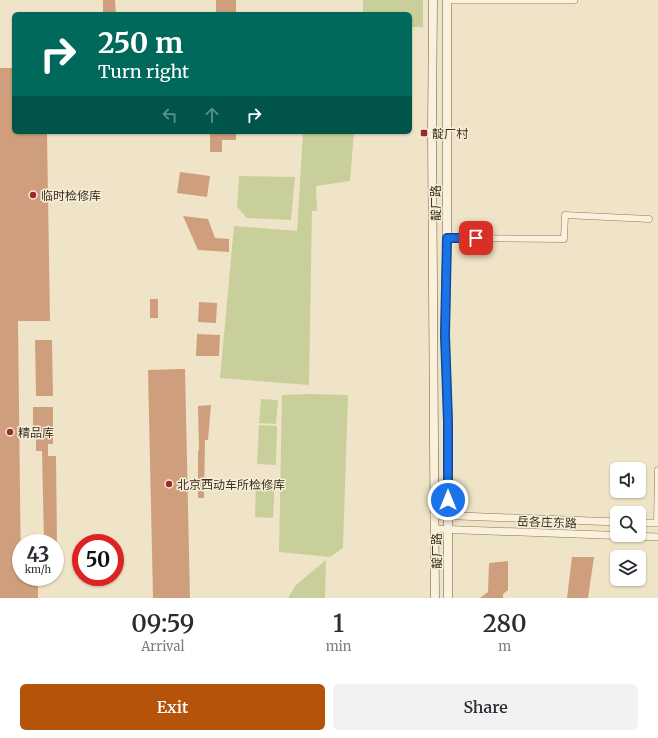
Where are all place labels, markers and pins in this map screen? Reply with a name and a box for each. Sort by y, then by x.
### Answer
place label: 靛厂村 [432,126,469,141]
marker: 靛厂村 [419,128,429,138]
place label: 临时检修库 [41,188,101,203]
marker: 临时检修库 [28,190,38,200]
pin [459,221,493,255]
place label: 精品库 [18,425,54,440]
marker: 精品库 [5,427,15,437]
place label: 北京西动车所检修库 [177,477,285,492]
marker: 北京西动车所检修库 [164,479,174,489]

